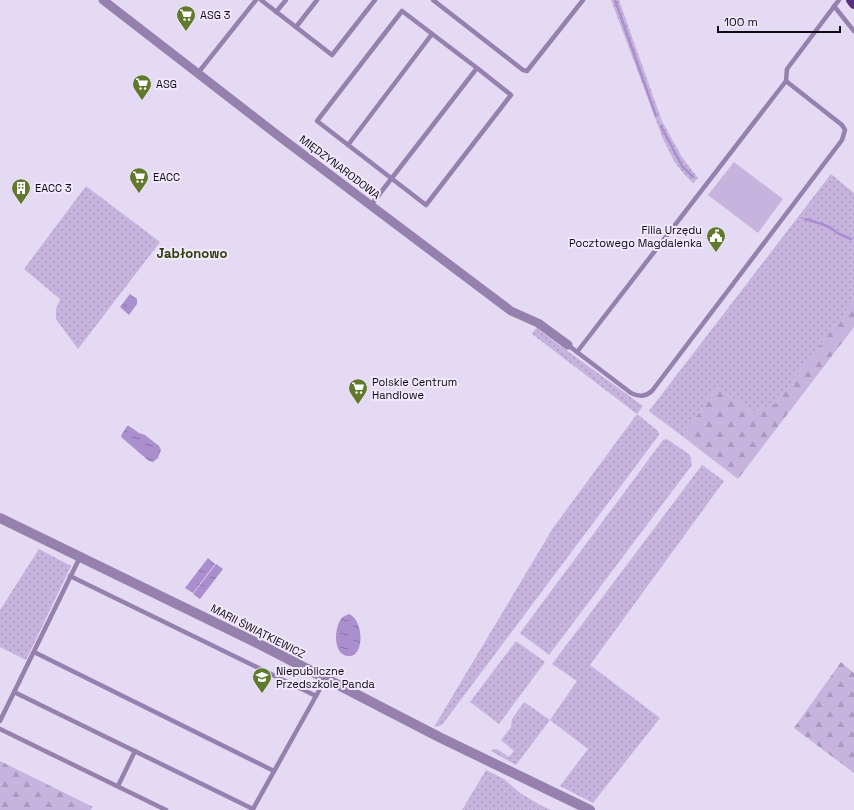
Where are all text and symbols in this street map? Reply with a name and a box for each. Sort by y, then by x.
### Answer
supermarket icon: ASG 3 [175,4,197,32]
place label: ASG 3 [200,8,231,22]
scale bar [718,8,840,34]
text: 100 m [724,14,758,30]
supermarket icon: ASG [131,73,153,101]
place label: ASG [156,77,177,91]
street label: MIĘDZYNARODOWA [297,132,383,202]
supermarket icon: EACC [128,166,150,194]
place label: EACC [153,170,180,184]
building icon: EACC 3 [10,177,32,205]
place label: EACC 3 [35,181,72,195]
place label: Filia Urzędu Pocztowego Magdalenka [569,223,703,250]
public building icon: Filia Urzędu Pocztowego Magdalenka [705,225,727,253]
district label: Jabłonowo [157,245,227,262]
place label: Polskie Centrum Handlowe [372,375,457,402]
supermarket icon: Polskie Centrum Handlowe [347,377,369,405]
street label: MARII ŚWIĄTKIEWICZ [208,600,308,661]
place label: Niepubliczne Przedszkole Panda [276,664,375,691]
school or university icon: Niepubliczne Przedszkole Panda [251,666,273,694]

